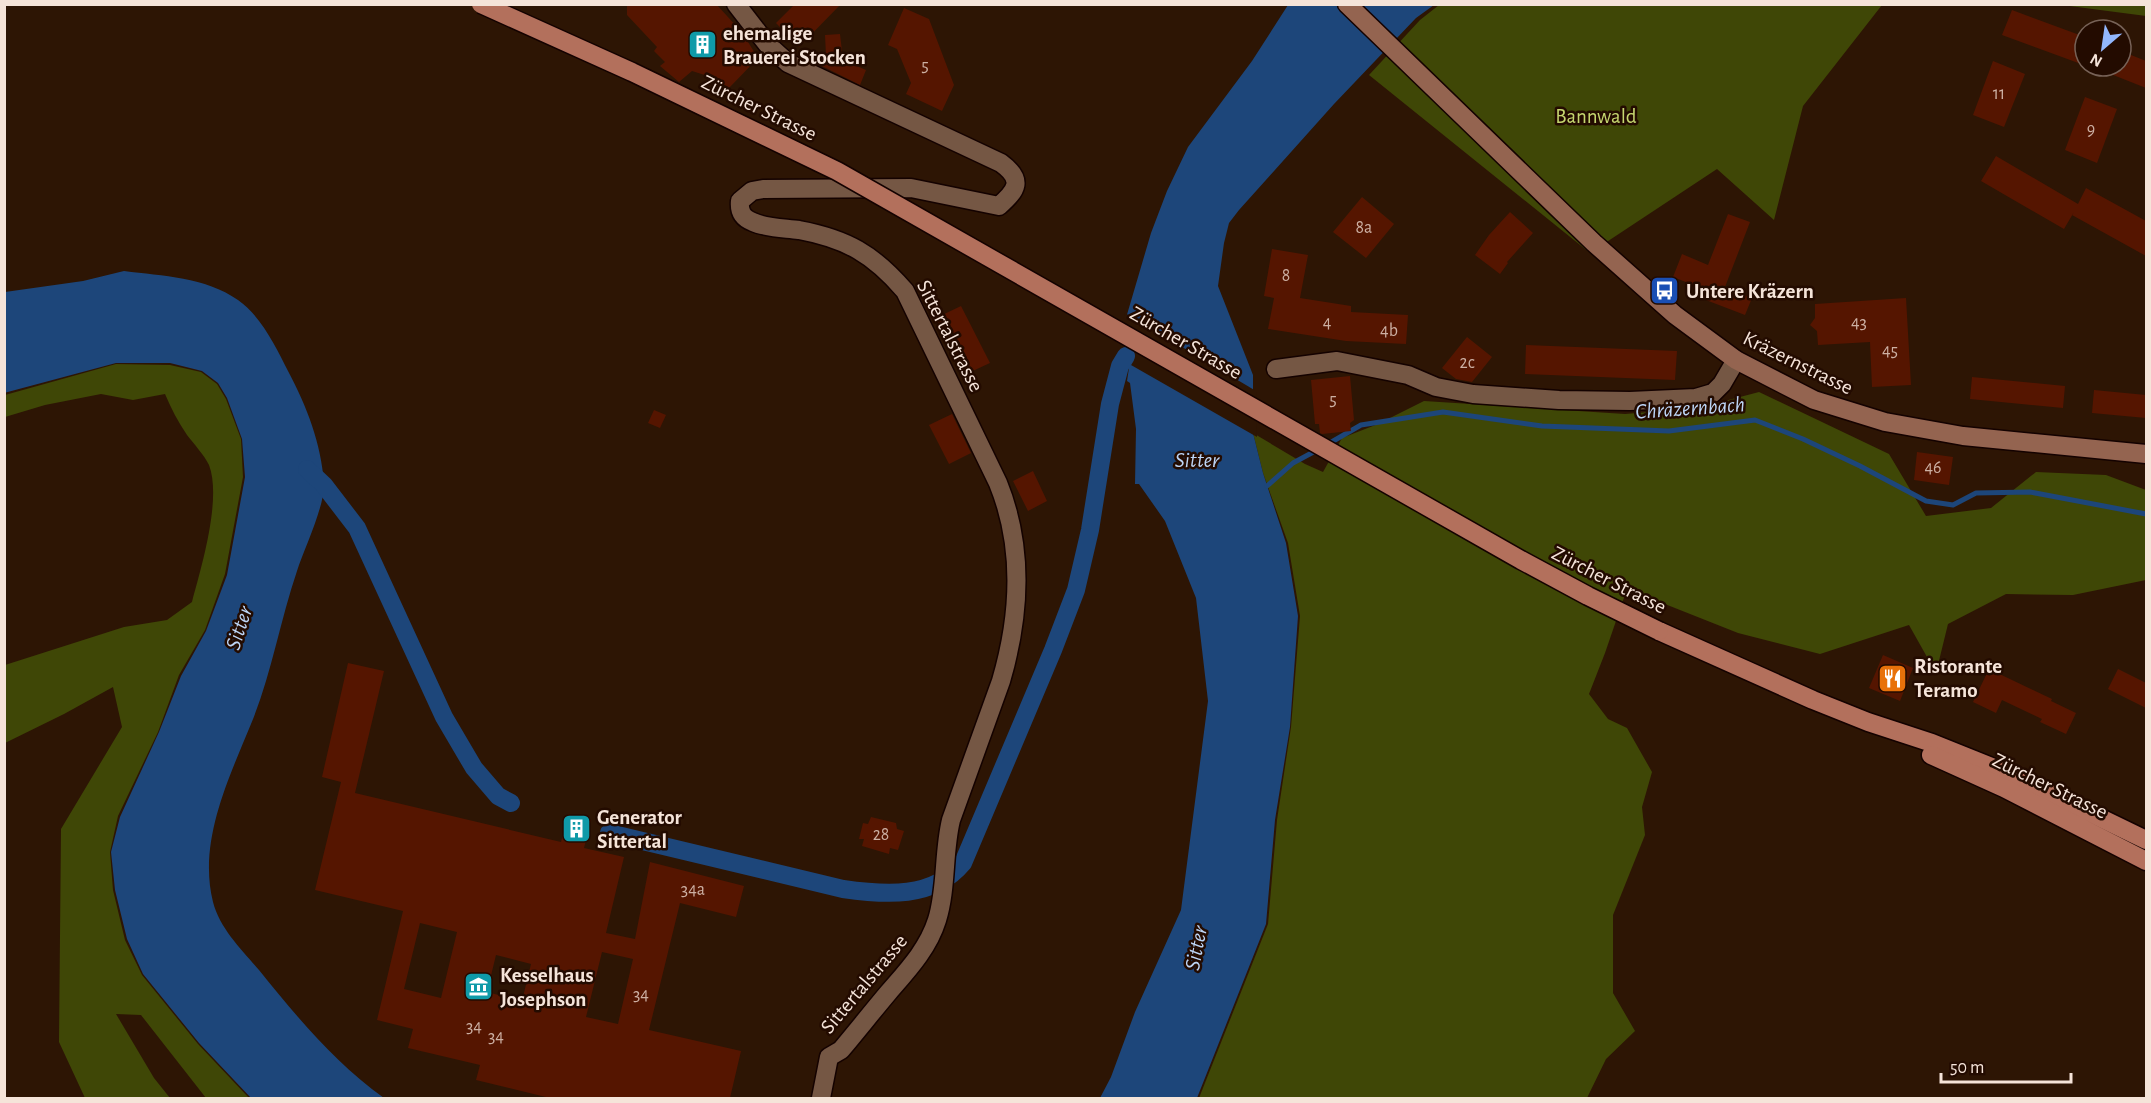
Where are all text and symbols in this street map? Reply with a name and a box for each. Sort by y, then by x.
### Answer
north arrow [2073,18,2133,78]
place label: ehemalige Brauerei Stocken [723,23,866,68]
building icon: ehemalige Brauerei Stocken [686,29,718,61]
text: N [2087,51,2105,70]
house number: 5 [921,57,929,75]
street label: Zürcher Strasse [698,71,820,145]
house number: 11 [1993,85,2005,103]
park label: Bannwald [1555,106,1637,127]
house number: 9 [2087,121,2095,139]
house number: 8a [1356,219,1372,237]
house number: 8 [1282,267,1290,285]
bus stop icon: Untere Kräzern [1649,275,1681,307]
street label: Sittertalstrasse [913,277,987,395]
place label: Untere Kräzern [1686,281,1814,302]
street label: Zürcher Strasse [1127,303,1245,383]
house number: 4 [1323,314,1332,332]
house number: 43 [1851,314,1867,332]
house number: 4b [1380,322,1398,340]
street label: Kräzernstrasse [1740,327,1856,399]
house number: 45 [1882,342,1898,360]
house number: 2c [1459,354,1475,372]
house number: 5 [1329,391,1337,409]
water label: Chräzernbach [1634,393,1746,423]
water label: Sitter [1175,449,1220,471]
house number: 46 [1924,459,1942,477]
street label: Zürcher Strasse [1549,542,1669,618]
water label: Sitter [222,603,257,653]
place label: Ristorante Teramo [1914,656,2002,701]
restaurant icon: Ristorante Teramo [1877,662,1909,694]
street label: Zürcher Strasse [1989,749,2111,823]
place label: Generator Sittertal [597,807,683,852]
building icon: Generator Sittertal [560,813,592,845]
house number: 28 [873,826,889,844]
house number: 34a [681,881,705,899]
water label: Sitter [1181,923,1211,972]
street label: Sittertalstrasse [817,930,911,1038]
place label: Kesselhaus Josephson [500,965,594,1010]
museum icon: Kesselhaus Josephson [463,971,495,1003]
house number: 34 [633,986,649,1004]
house number: 34 [466,1018,482,1036]
house number: 34 [488,1028,504,1046]
scale bar [1941,1046,2072,1084]
text: 50 m [1950,1059,1984,1077]

